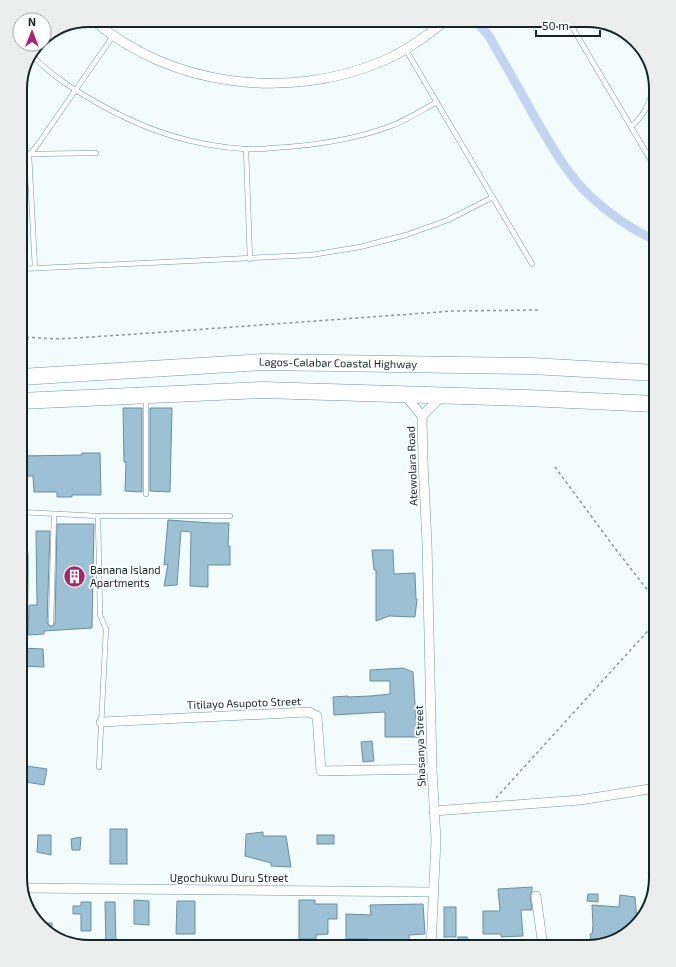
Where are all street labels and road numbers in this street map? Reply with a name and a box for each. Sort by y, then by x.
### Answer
street label: Lagos-Calabar Coastal Highway [259,355,418,370]
street label: Atewolara Road [404,426,419,506]
street label: Titilayo Asupoto Street [187,694,301,711]
street label: Shasanya Street [412,705,427,787]
street label: Ugochukwu Duru Street [170,871,288,884]

